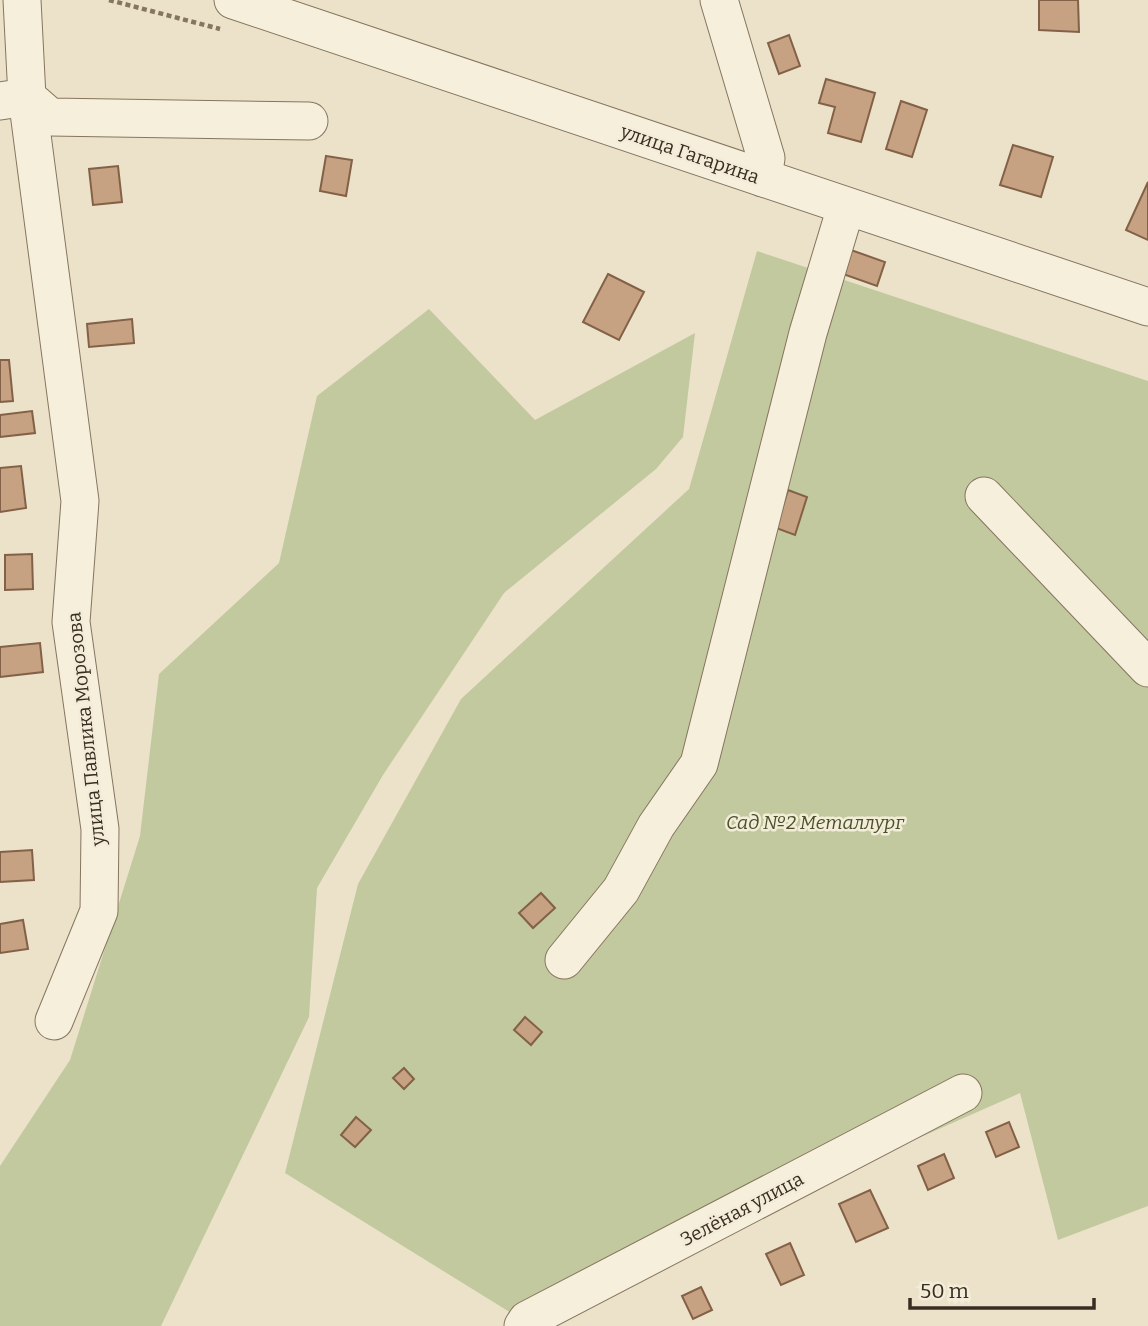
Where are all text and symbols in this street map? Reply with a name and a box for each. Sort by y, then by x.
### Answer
street label: улица Гагарина [617,119,763,189]
street label: улица Павлика Морозова [62,610,110,848]
park label: Сад №2 Металлург [726,811,905,834]
street label: Зелёная улица [677,1167,808,1251]
scale bar [910,1266,1094,1310]
text: 50 m [920,1278,969,1304]

